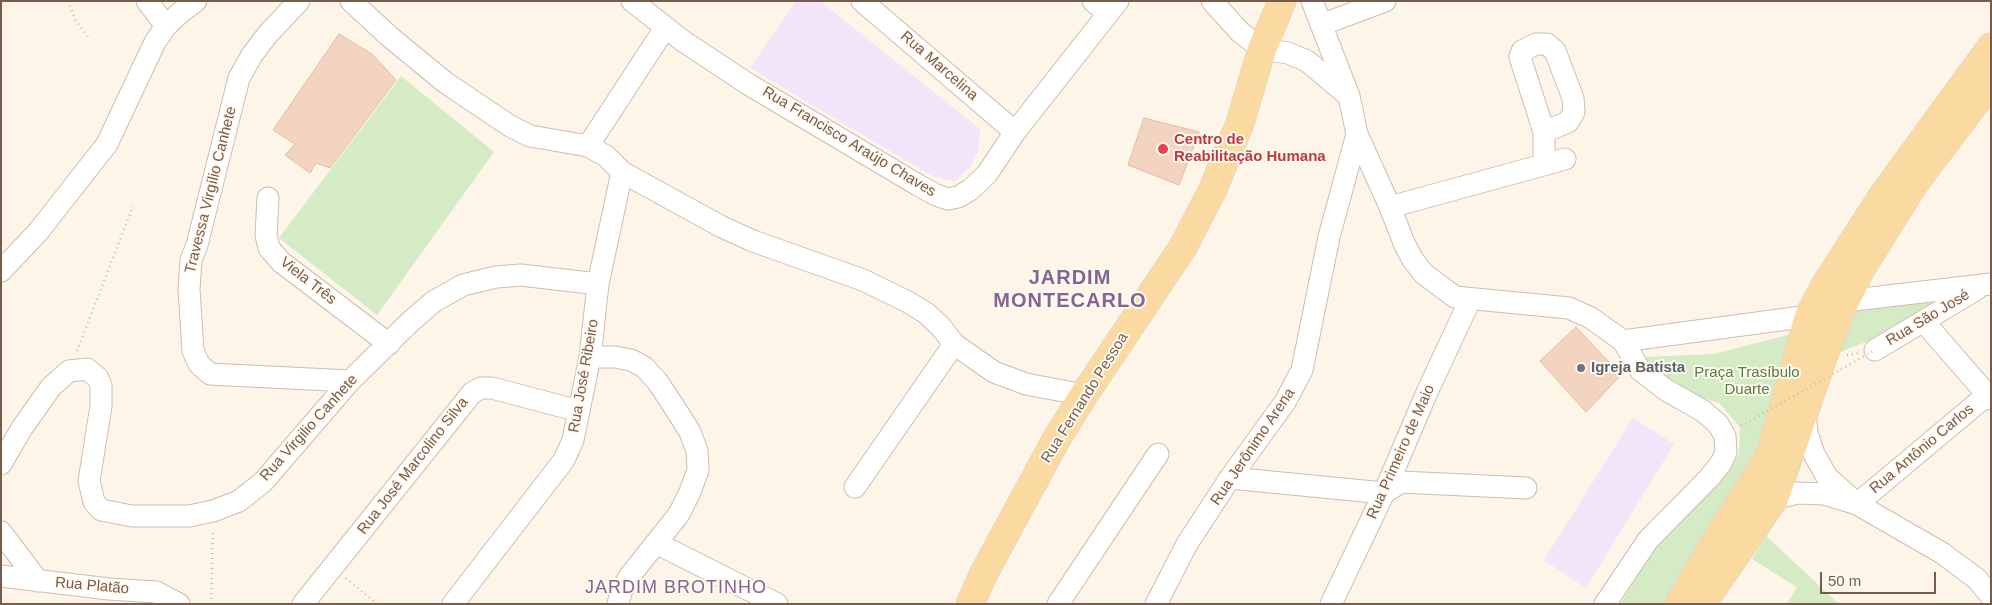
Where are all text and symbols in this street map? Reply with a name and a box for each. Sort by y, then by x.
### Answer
street label: Rua Marcelina [897,27,981,105]
street label: Rua Francisco Araújo Chaves [759,83,939,201]
street label: Travessa Virgílio Canhete [181,104,241,276]
place label: Centro de Reabilitação Humana [1174,131,1326,166]
marker: Centro de Reabilitação Humana [1156,142,1170,156]
street label: Viela Três [276,253,340,309]
district label: JARDIM MONTECARLO [992,266,1148,313]
street label: Rua São José [1883,286,1973,350]
street label: Rua José Ribeiro [565,318,603,434]
street label: Rua Fernando Pessoa [1038,330,1132,466]
place label: Igreja Batista [1591,359,1685,377]
marker: Igreja Batista [1575,362,1587,374]
park label: Praça Trasíbulo Duarte [1694,364,1800,399]
street label: Rua Virgilio Canhete [256,371,362,485]
street label: Rua Primeiro de Maio [1363,382,1439,522]
street label: Rua Jerônimo Arena [1207,385,1299,509]
street label: Rua José Marcolino Silva [354,394,472,538]
street label: Rua Antônio Carlos [1866,400,1978,498]
scale bar [1822,562,1938,594]
text: 50 m [1828,572,1861,589]
street label: Rua Platão [54,574,130,598]
district label: JARDIM BROTINHO [583,577,769,599]

